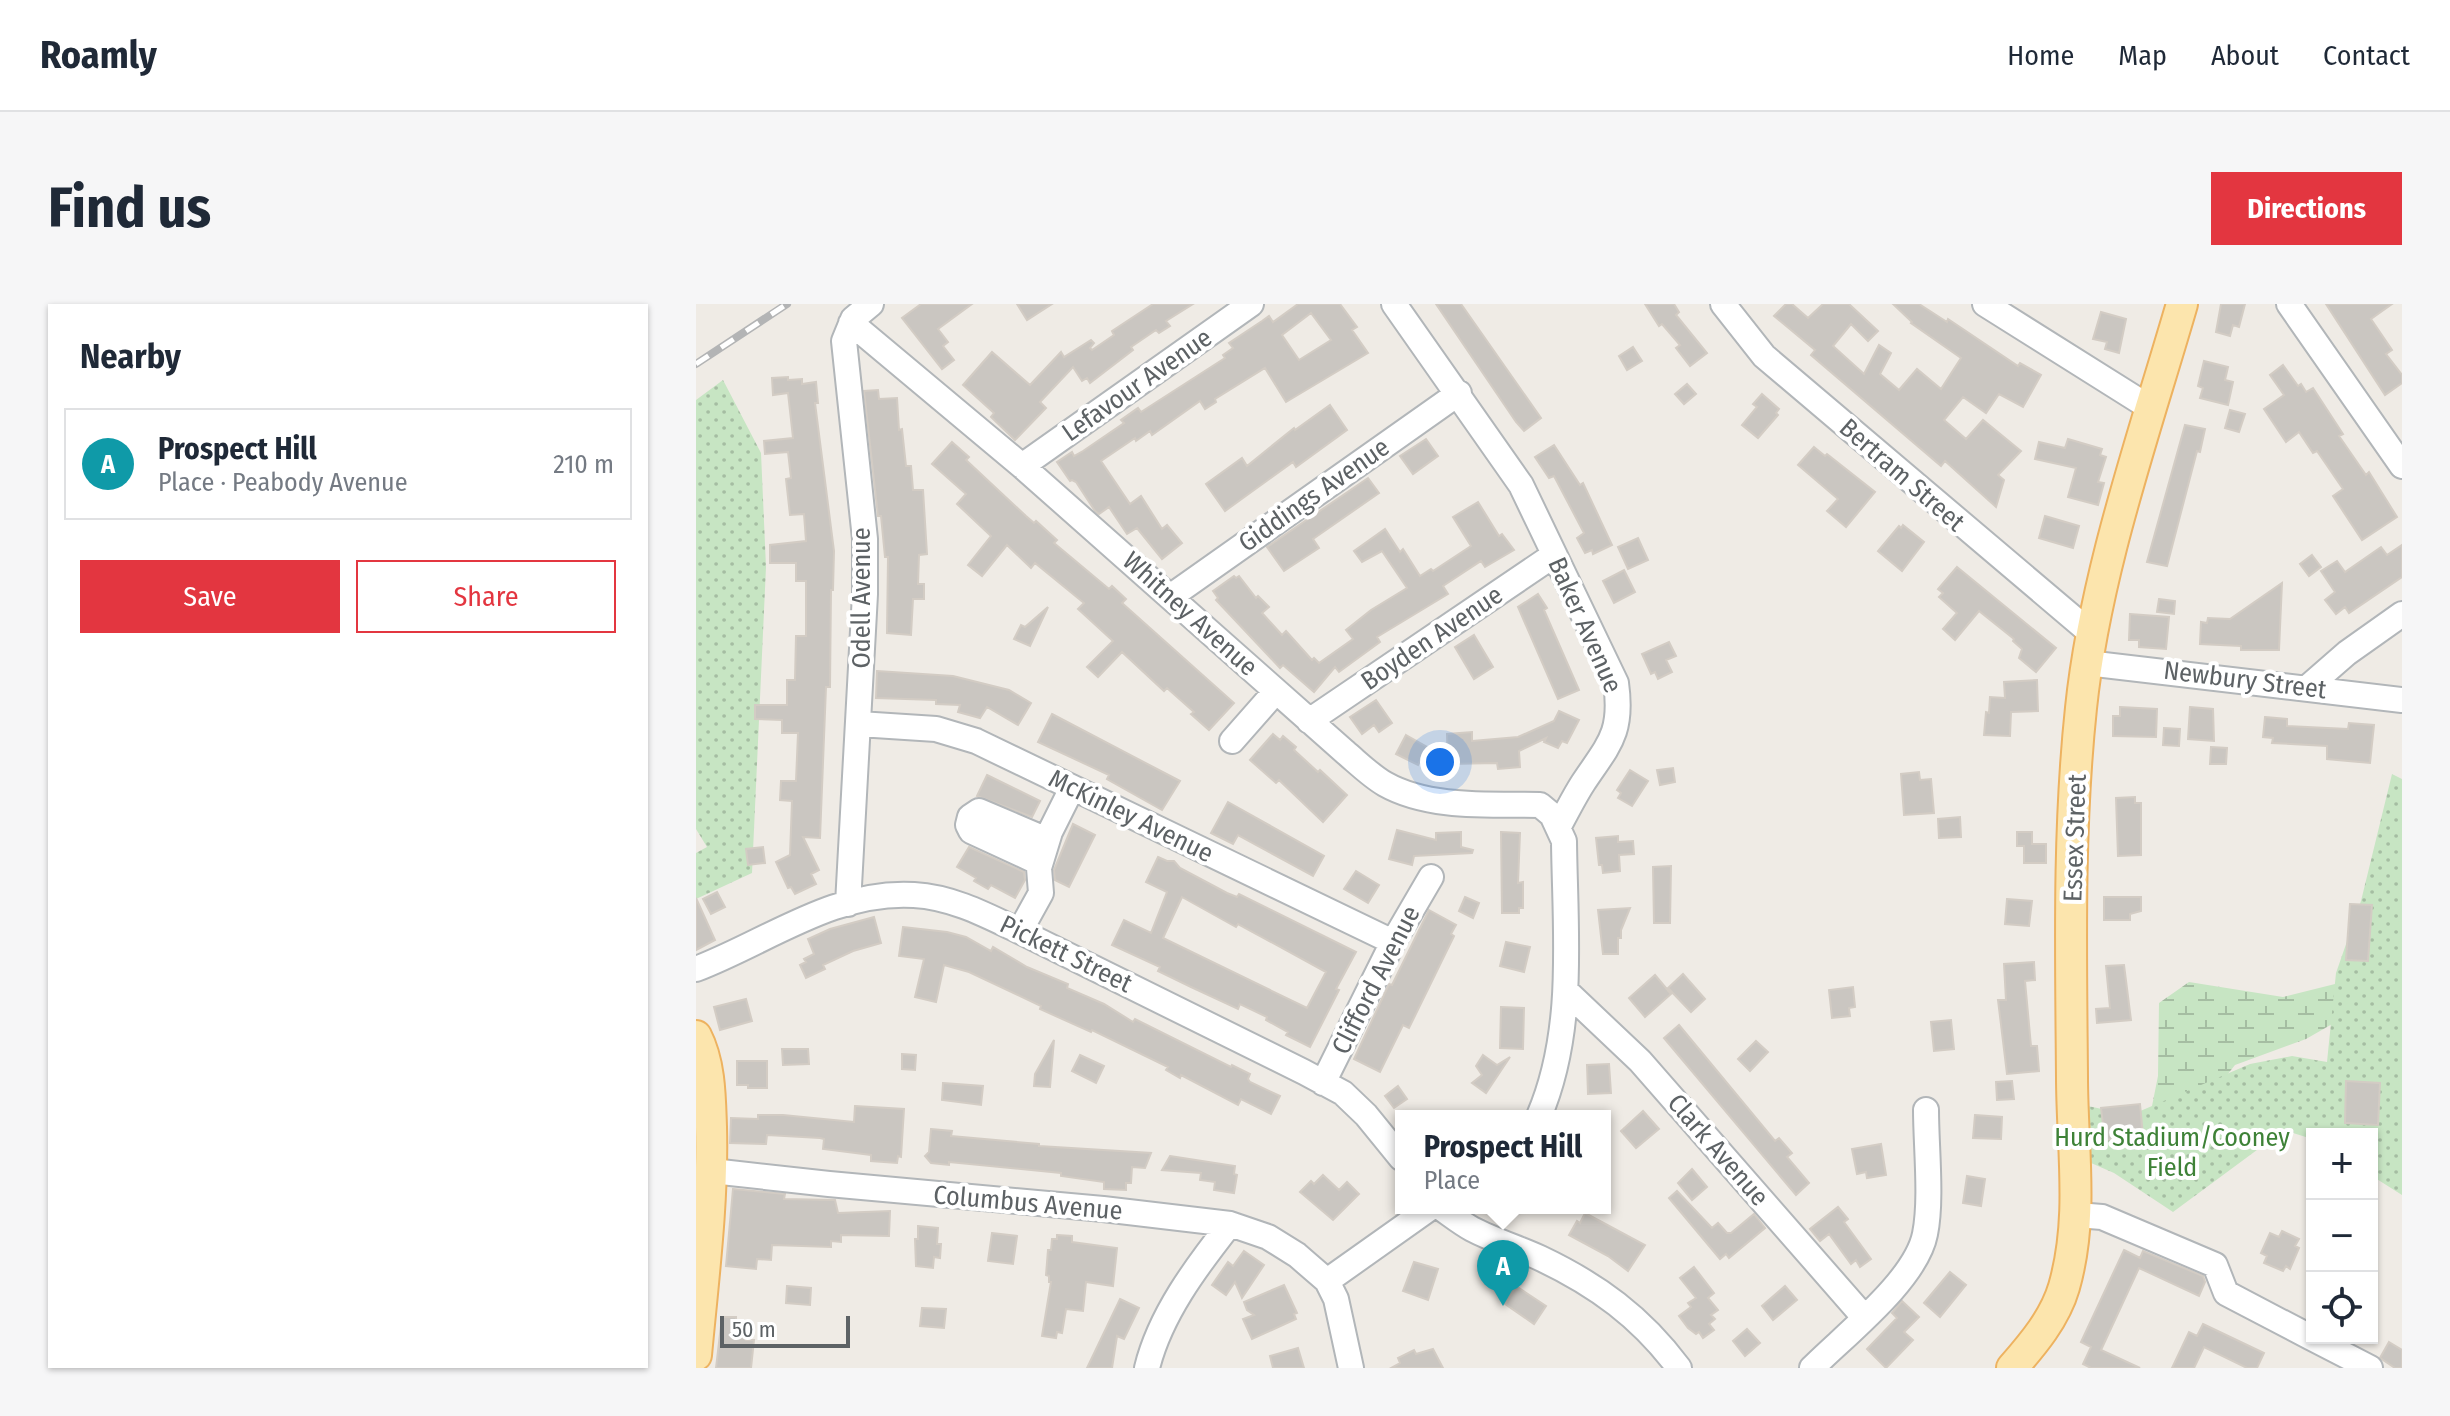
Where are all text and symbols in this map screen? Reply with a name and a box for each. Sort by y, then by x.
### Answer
text: Roamly [40,32,157,78]
text: Home [2007,39,2074,72]
text: Map [2118,39,2167,72]
text: About [2211,39,2279,72]
text: Contact [2323,39,2410,72]
button: Directions [2211,172,2402,245]
text: Find us [48,175,211,242]
street label: Lefavour Avenue [1056,322,1218,448]
text: Nearby [80,336,181,377]
street label: Bertram Street [1833,412,1971,538]
text: Prospect Hill [158,431,317,467]
street label: Giddings Avenue [1233,432,1395,558]
text: A [101,449,115,480]
text: 210 m [553,449,614,480]
text: Place · Peabody Avenue [158,467,407,498]
street label: Odell Avenue [846,527,877,669]
street label: Whitney Avenue [1116,545,1264,683]
street label: Baker Avenue [1541,552,1629,698]
button: Save [80,560,340,633]
button: Share [356,560,616,633]
street label: Boyden Avenue [1355,579,1509,697]
street label: Newbury Street [2162,655,2329,705]
your location [1420,742,1460,782]
street label: McKinley Avenue [1044,763,1218,869]
street label: Essex Street [2057,773,2093,903]
street label: Clifford Avenue [1325,901,1427,1059]
street label: Pickett Street [995,909,1138,1000]
street label: Clark Avenue [1661,1088,1775,1212]
popup [1395,1110,1611,1214]
park label: Hurd Stadium/Cooney Field [2054,1122,2290,1183]
map controls [2306,1128,2378,1344]
button: + [2306,1128,2378,1200]
text: Prospect Hill [1424,1129,1582,1165]
text: Place [1424,1165,1480,1196]
street label: Columbus Avenue [932,1179,1124,1227]
button: − [2306,1200,2378,1272]
pin: A [1477,1240,1529,1306]
button: locate [2306,1272,2378,1344]
scale bar [720,1312,850,1348]
text: 50 m [732,1316,776,1343]

